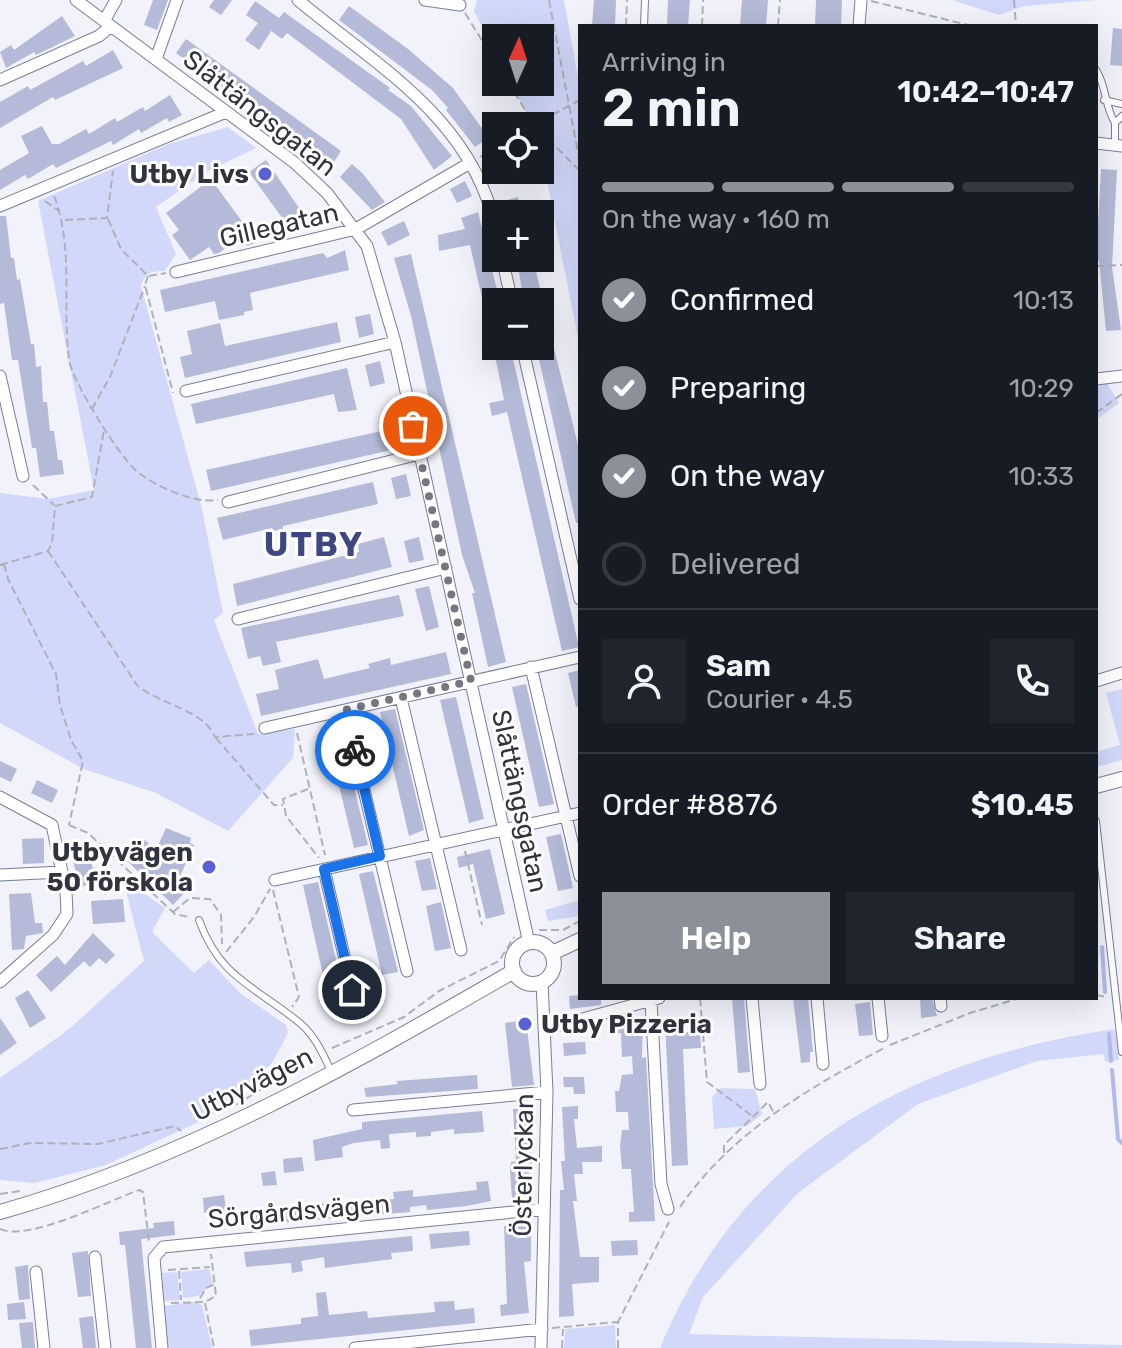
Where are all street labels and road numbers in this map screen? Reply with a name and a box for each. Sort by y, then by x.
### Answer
street label: Slåttängsgatan [177,44,343,183]
street label: Gillegatan [217,197,342,254]
street label: Slåttängsgatan [485,707,554,895]
street label: Utbyvägen [186,1041,318,1128]
street label: Österlyckan [507,1093,540,1237]
street label: Sörgårdsvägen [207,1188,391,1235]

